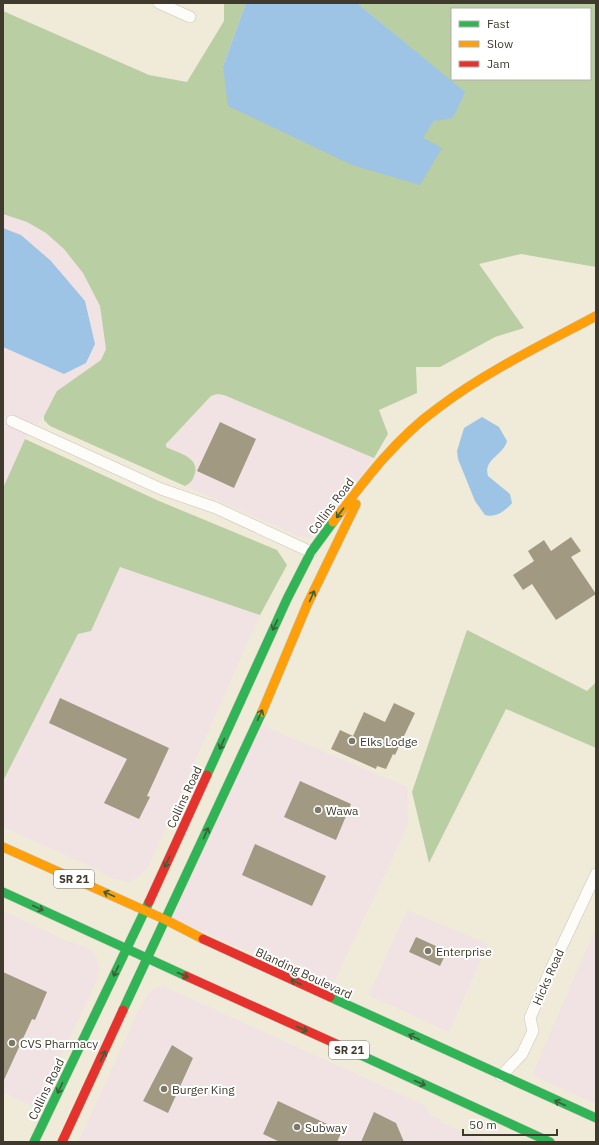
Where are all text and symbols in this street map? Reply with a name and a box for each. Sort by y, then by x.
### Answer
legend [451,8,591,80]
text: Fast [487,16,510,31]
text: Slow [487,36,513,51]
text: Jam [487,56,510,71]
street label: Collins Road [305,475,357,537]
one-way arrow [336,508,344,519]
one-way arrow [308,590,316,602]
one-way arrow [271,619,278,631]
one-way arrow [257,710,264,722]
place label: Elks Lodge [360,734,418,749]
marker: Elks Lodge [347,736,357,746]
one-way arrow [218,737,225,749]
street label: Collins Road [163,764,205,830]
place label: Wawa [326,803,359,818]
marker: Wawa [313,805,323,815]
one-way arrow [202,828,210,840]
one-way arrow [163,856,170,868]
road number: SR 21 [54,870,94,888]
one-way arrow [104,890,116,898]
one-way arrow [32,905,44,913]
street label: Blanding Boulevard [253,944,355,1002]
place label: Enterprise [436,944,492,959]
marker: Enterprise [423,946,433,956]
street label: Hicks Road [529,947,567,1007]
one-way arrow [112,965,119,977]
one-way arrow [177,972,189,979]
one-way arrow [291,978,303,985]
one-way arrow [295,1026,307,1033]
one-way arrow [409,1033,421,1040]
place label: CVS Pharmacy [20,1036,98,1051]
marker: CVS Pharmacy [7,1038,17,1048]
road number: SR 21 [329,1041,369,1059]
one-way arrow [100,1050,107,1062]
street label: Collins Road [25,1056,67,1122]
one-way arrow [414,1080,426,1087]
one-way arrow [56,1082,63,1094]
place label: Burger King [172,1082,235,1097]
marker: Burger King [159,1084,169,1094]
one-way arrow [555,1098,567,1106]
scale bar [463,1111,557,1137]
text: 50 m [469,1117,497,1132]
place label: Subway [305,1120,347,1135]
marker: Subway [292,1122,302,1132]

